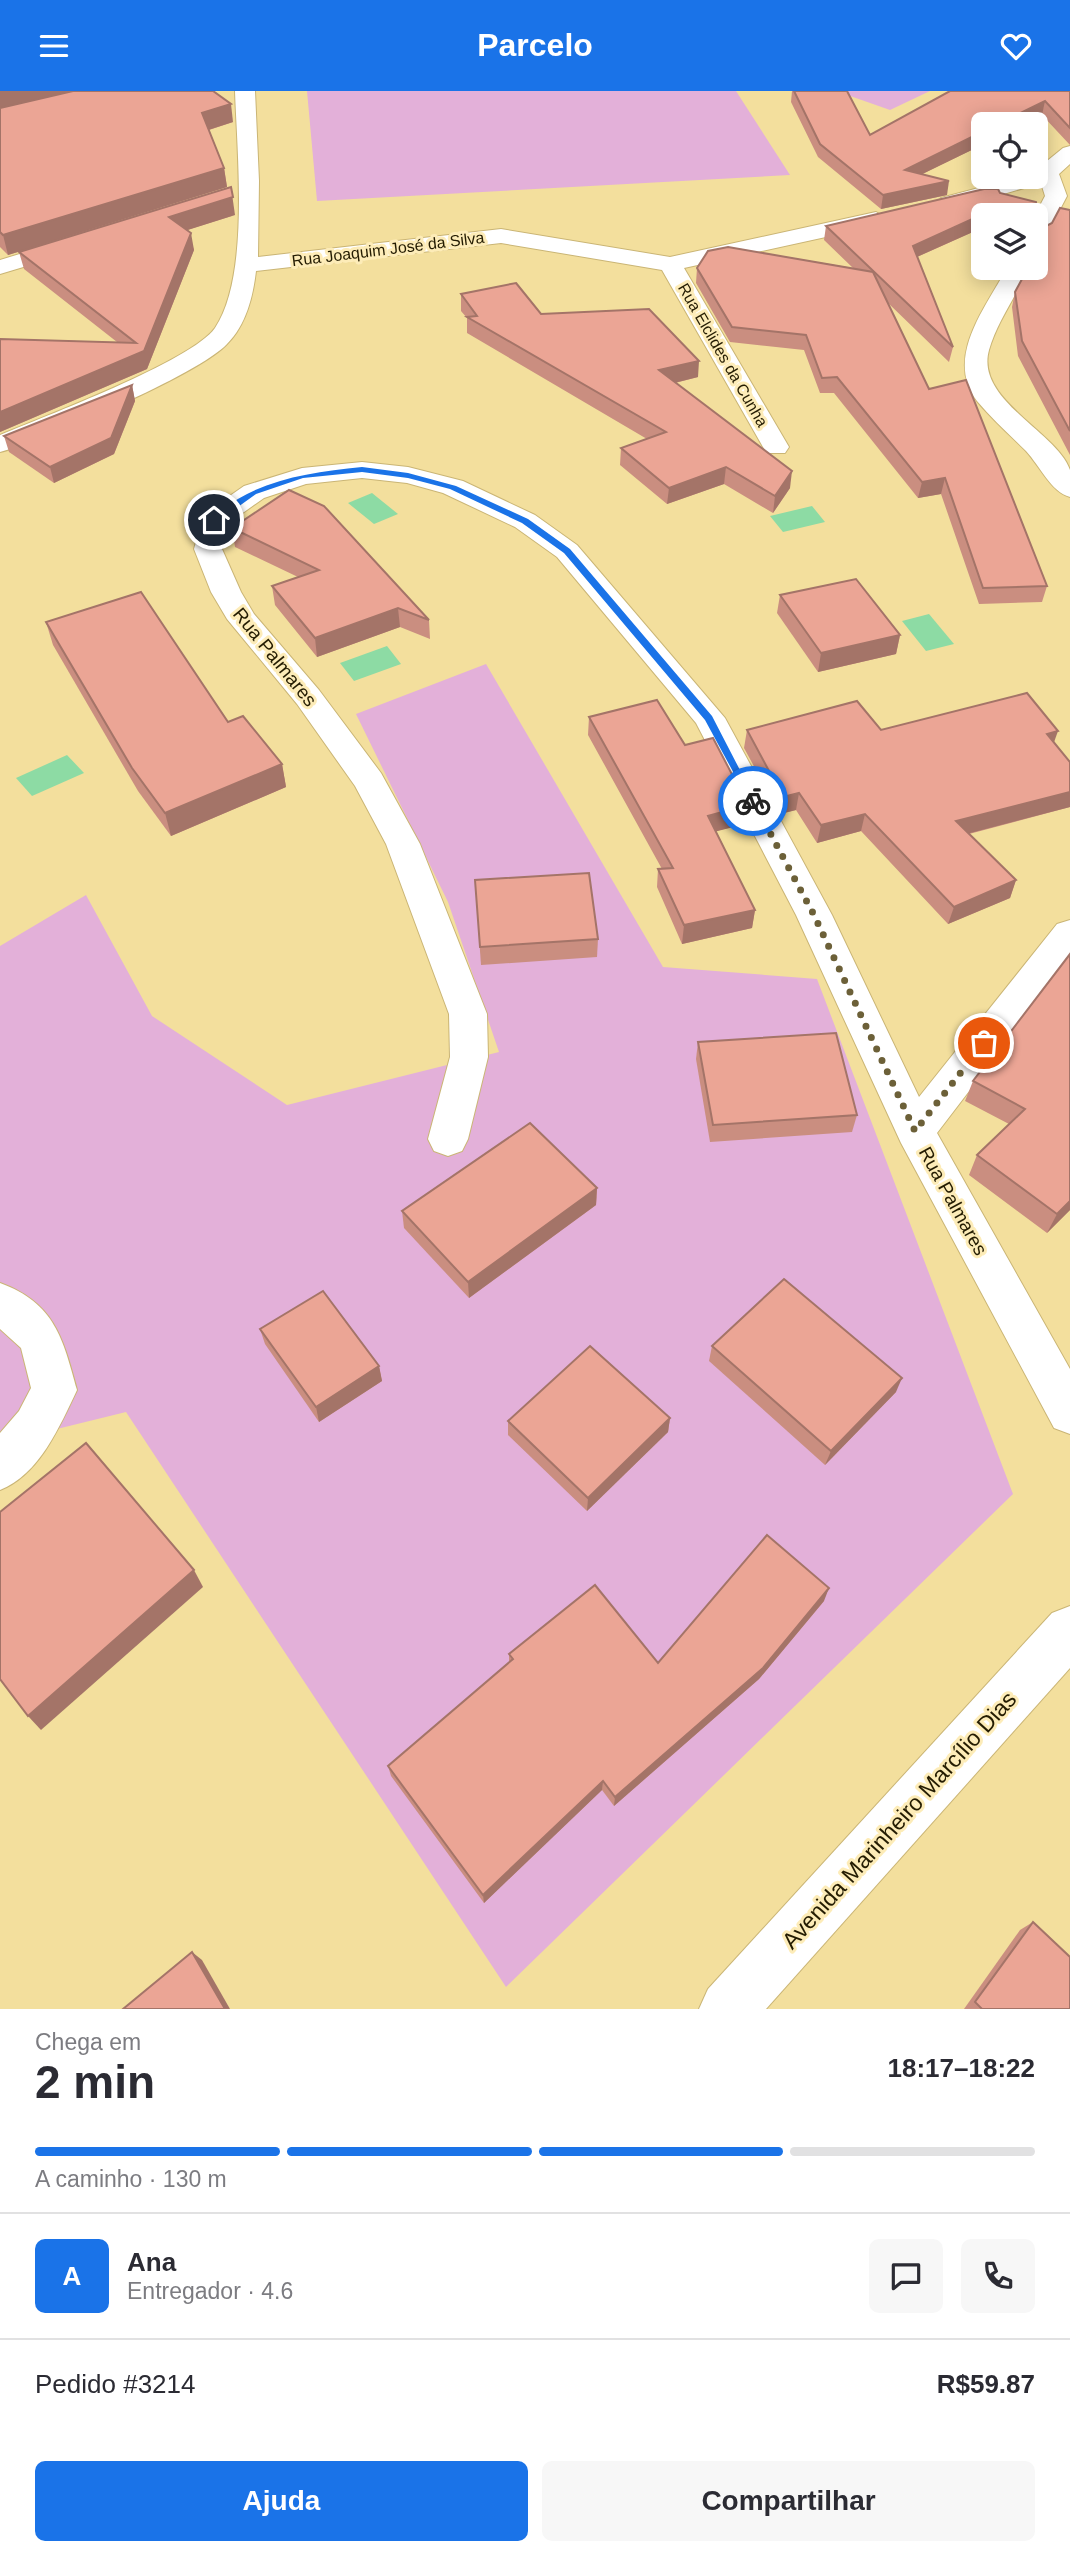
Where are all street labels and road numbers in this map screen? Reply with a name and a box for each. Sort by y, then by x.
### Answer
street label: Rua Joaquim José da Silva [291,229,485,269]
street label: Rua Elclides da Cunha [675,280,771,430]
street label: Rua Palmares [229,604,321,710]
street label: Rua Palmares [915,1143,991,1259]
street label: Avenida Marinheiro Marcílio Dias [777,1686,1021,1954]

